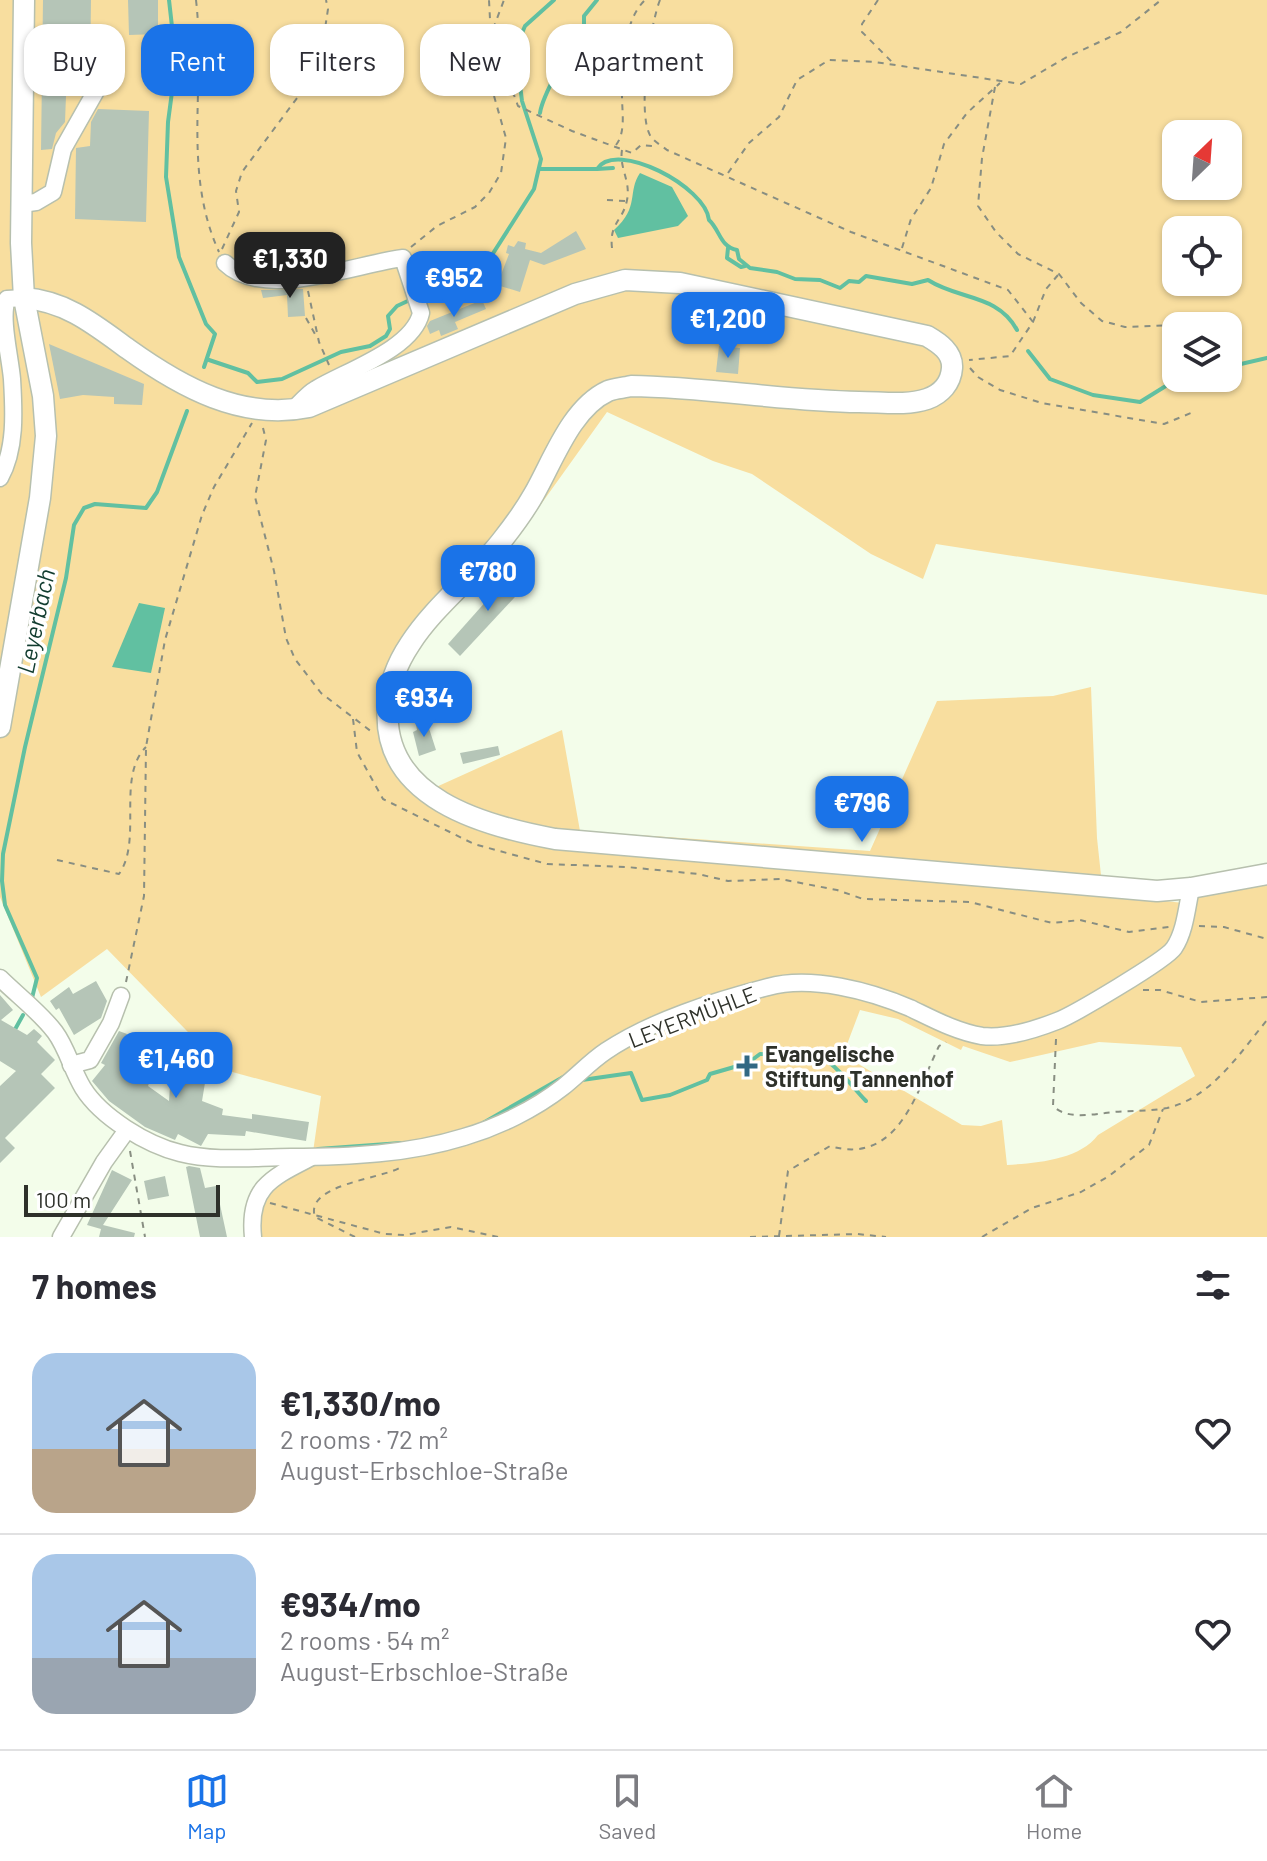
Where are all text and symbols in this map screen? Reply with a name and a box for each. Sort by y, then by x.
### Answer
chip: Buy [24,24,125,96]
chip: Rent [141,24,254,96]
chip: Filters [270,24,404,96]
chip: New [420,24,530,96]
chip: Apartment [546,24,733,96]
north arrow [1162,120,1242,200]
map controls [1162,120,1242,392]
button: locate [1162,216,1242,296]
pin: €1,330 [225,232,355,300]
text: €1,330 [252,242,328,273]
pin: €952 [407,251,501,319]
text: €952 [425,261,483,292]
pin: €1,200 [663,292,793,360]
text: €1,200 [690,302,766,333]
button: layers [1162,312,1242,392]
pin: €780 [441,545,535,613]
text: €780 [459,555,517,586]
water label: Leyerbach [10,566,60,676]
pin: €934 [377,671,471,739]
text: €934 [394,681,454,712]
pin: €796 [815,776,909,844]
text: €796 [833,786,891,817]
street label: LEYERMÜHLE [624,980,760,1052]
pin: €1,460 [111,1032,241,1100]
place label: Evangelische Stiftung Tannenhof [765,1040,954,1091]
text: €1,460 [137,1042,215,1073]
marker: Evangelische Stiftung Tannenhof [736,1055,758,1077]
scale bar [24,1181,220,1217]
text: 100 m [36,1186,91,1212]
icon: filters [1191,1263,1235,1307]
text: 7 homes [32,1265,157,1306]
text: €1,330/mo [280,1382,441,1423]
icon: home [96,1385,192,1481]
icon: heart [1191,1411,1235,1455]
text: 2 rooms · 72 m² [280,1423,448,1454]
text: August-Erbschloe-Straße [280,1454,569,1485]
text: €934/mo [280,1583,421,1624]
icon: home [96,1586,192,1682]
icon: heart [1191,1612,1235,1656]
text: 2 rooms · 54 m² [280,1624,450,1655]
text: August-Erbschloe-Straße [280,1655,569,1686]
tab: Map [185,1769,229,1843]
tab: Saved [599,1769,656,1843]
tab: Home [1026,1769,1082,1843]

